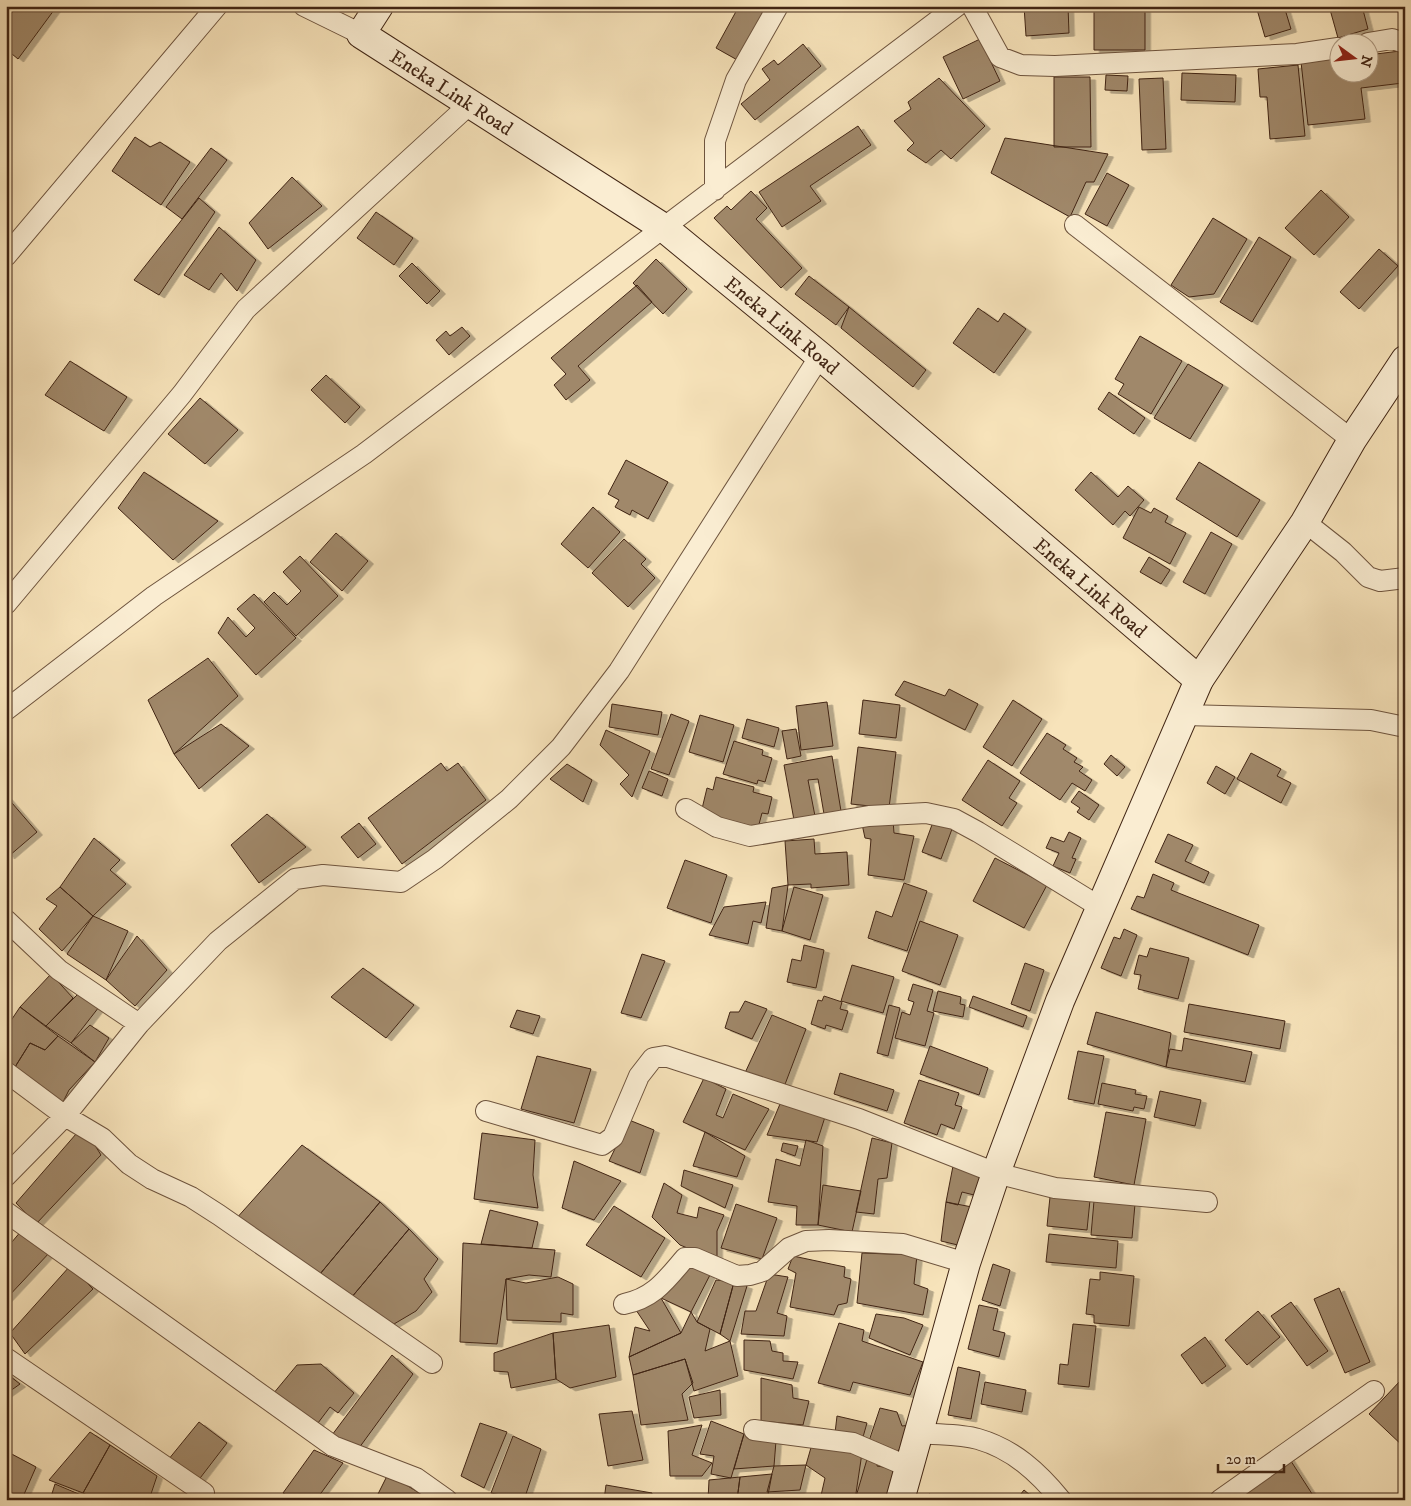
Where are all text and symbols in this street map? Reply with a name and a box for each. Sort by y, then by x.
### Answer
north arrow [1328,32,1378,82]
street label: Eneka Link Road [385,45,517,142]
text: N [1355,53,1376,69]
street label: Eneka Link Road [719,272,844,381]
street label: Eneka Link Road [1028,533,1152,644]
scale bar [1218,1441,1285,1473]
text: 20 m [1226,1450,1256,1469]

